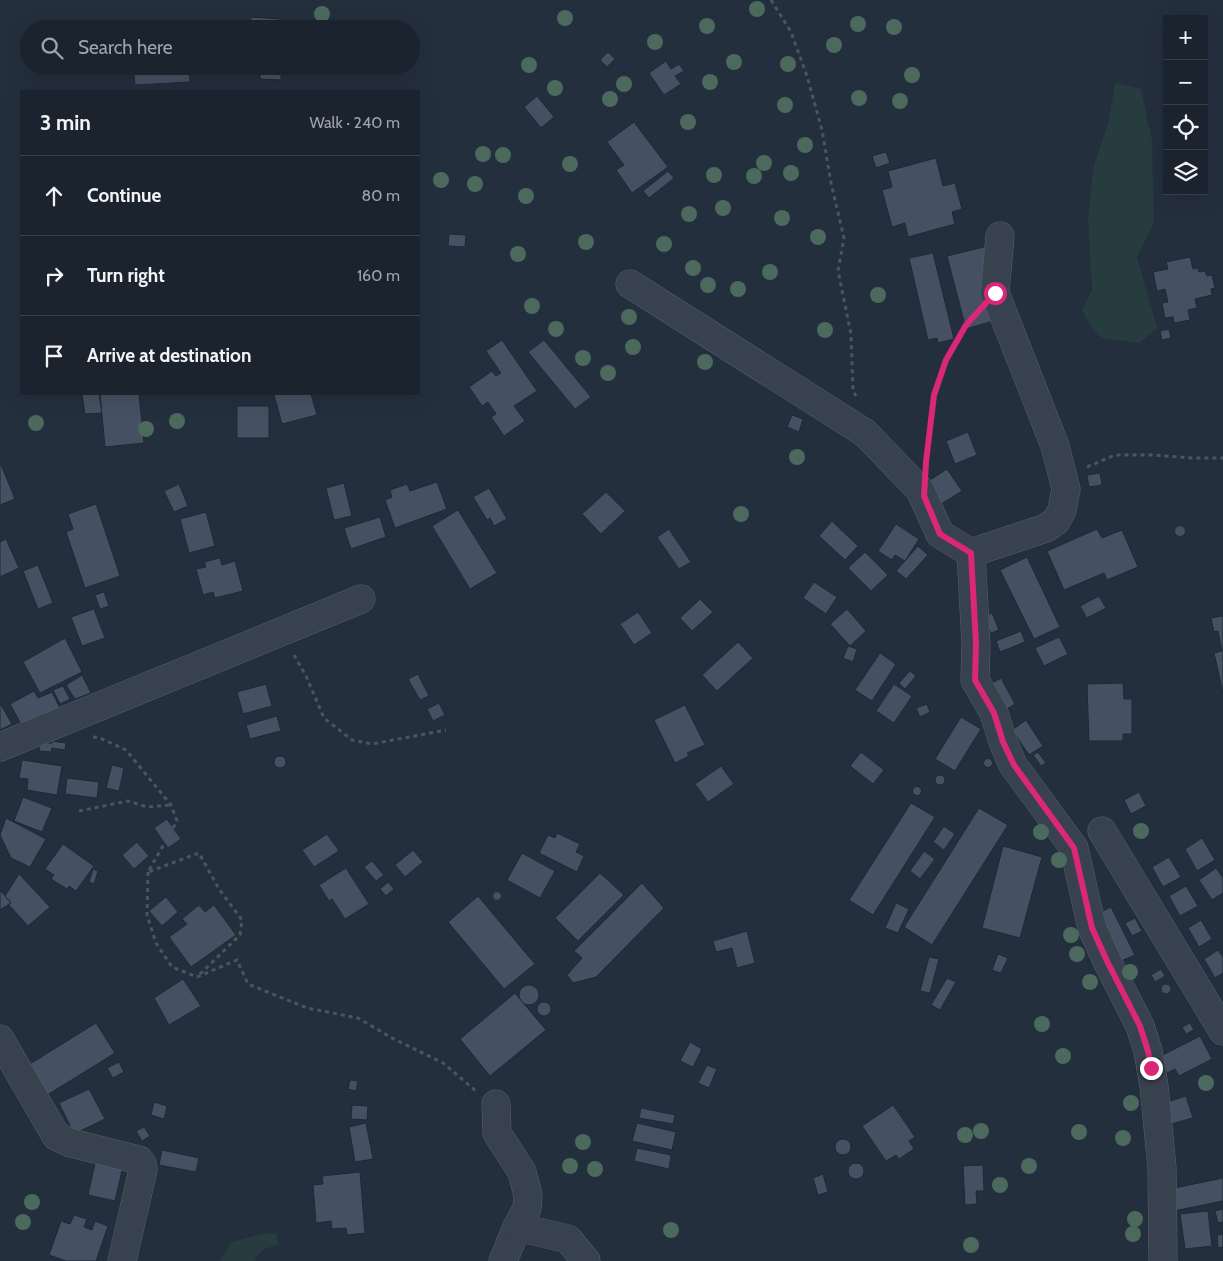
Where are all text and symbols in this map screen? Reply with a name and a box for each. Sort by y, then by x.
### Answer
map controls [1163,15,1208,195]
button: + [1163,15,1208,60]
search box [20,20,420,75]
icon: search [38,34,66,62]
text: Search here [78,36,172,59]
button: − [1163,60,1208,105]
button: locate [1163,105,1208,150]
text: 3 min [40,110,91,135]
text: Walk · 240 m [309,113,400,132]
button: layers [1163,150,1208,195]
icon: ahead [40,182,68,210]
text: Continue [87,184,161,207]
text: 80 m [362,186,400,205]
icon: right [40,262,68,290]
text: Turn right [87,264,165,287]
text: 160 m [357,266,400,285]
route start [984,282,1007,305]
icon: arrive [40,342,68,370]
text: Arrive at destination [87,344,251,367]
route end [1140,1057,1163,1080]

